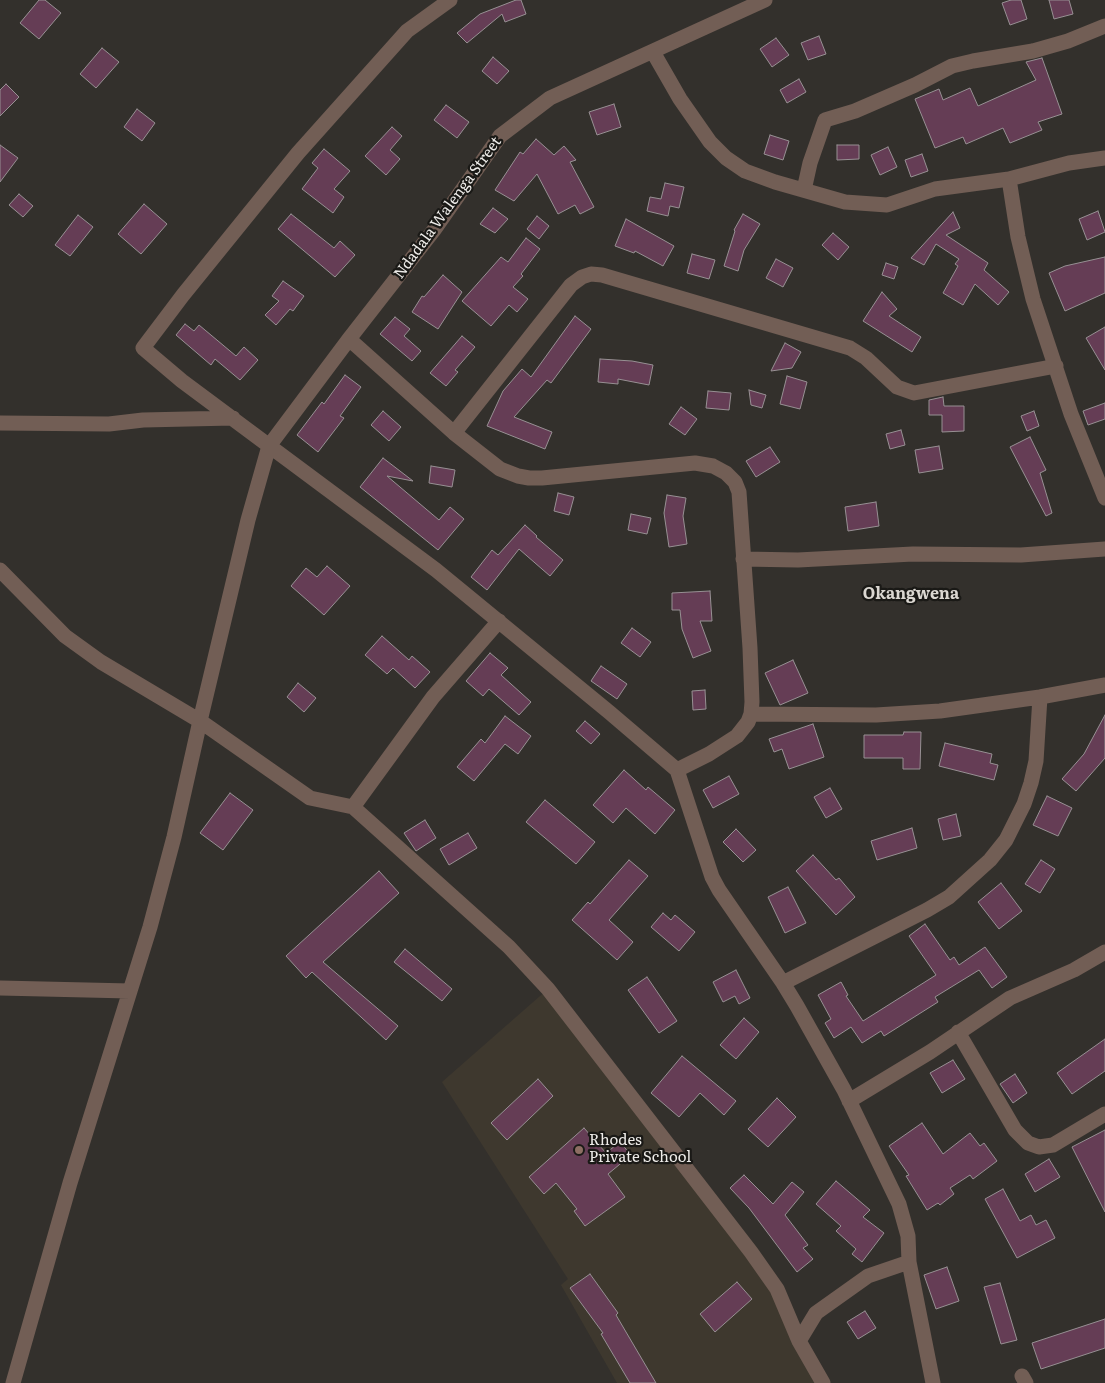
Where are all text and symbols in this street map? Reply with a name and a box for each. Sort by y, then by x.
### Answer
street label: Ndadala Walenga Street [390,133,506,283]
district label: Okangwena [863,584,959,604]
place label: Rhodes Private School [589,1132,691,1167]
marker: Rhodes Private School [573,1144,585,1156]

